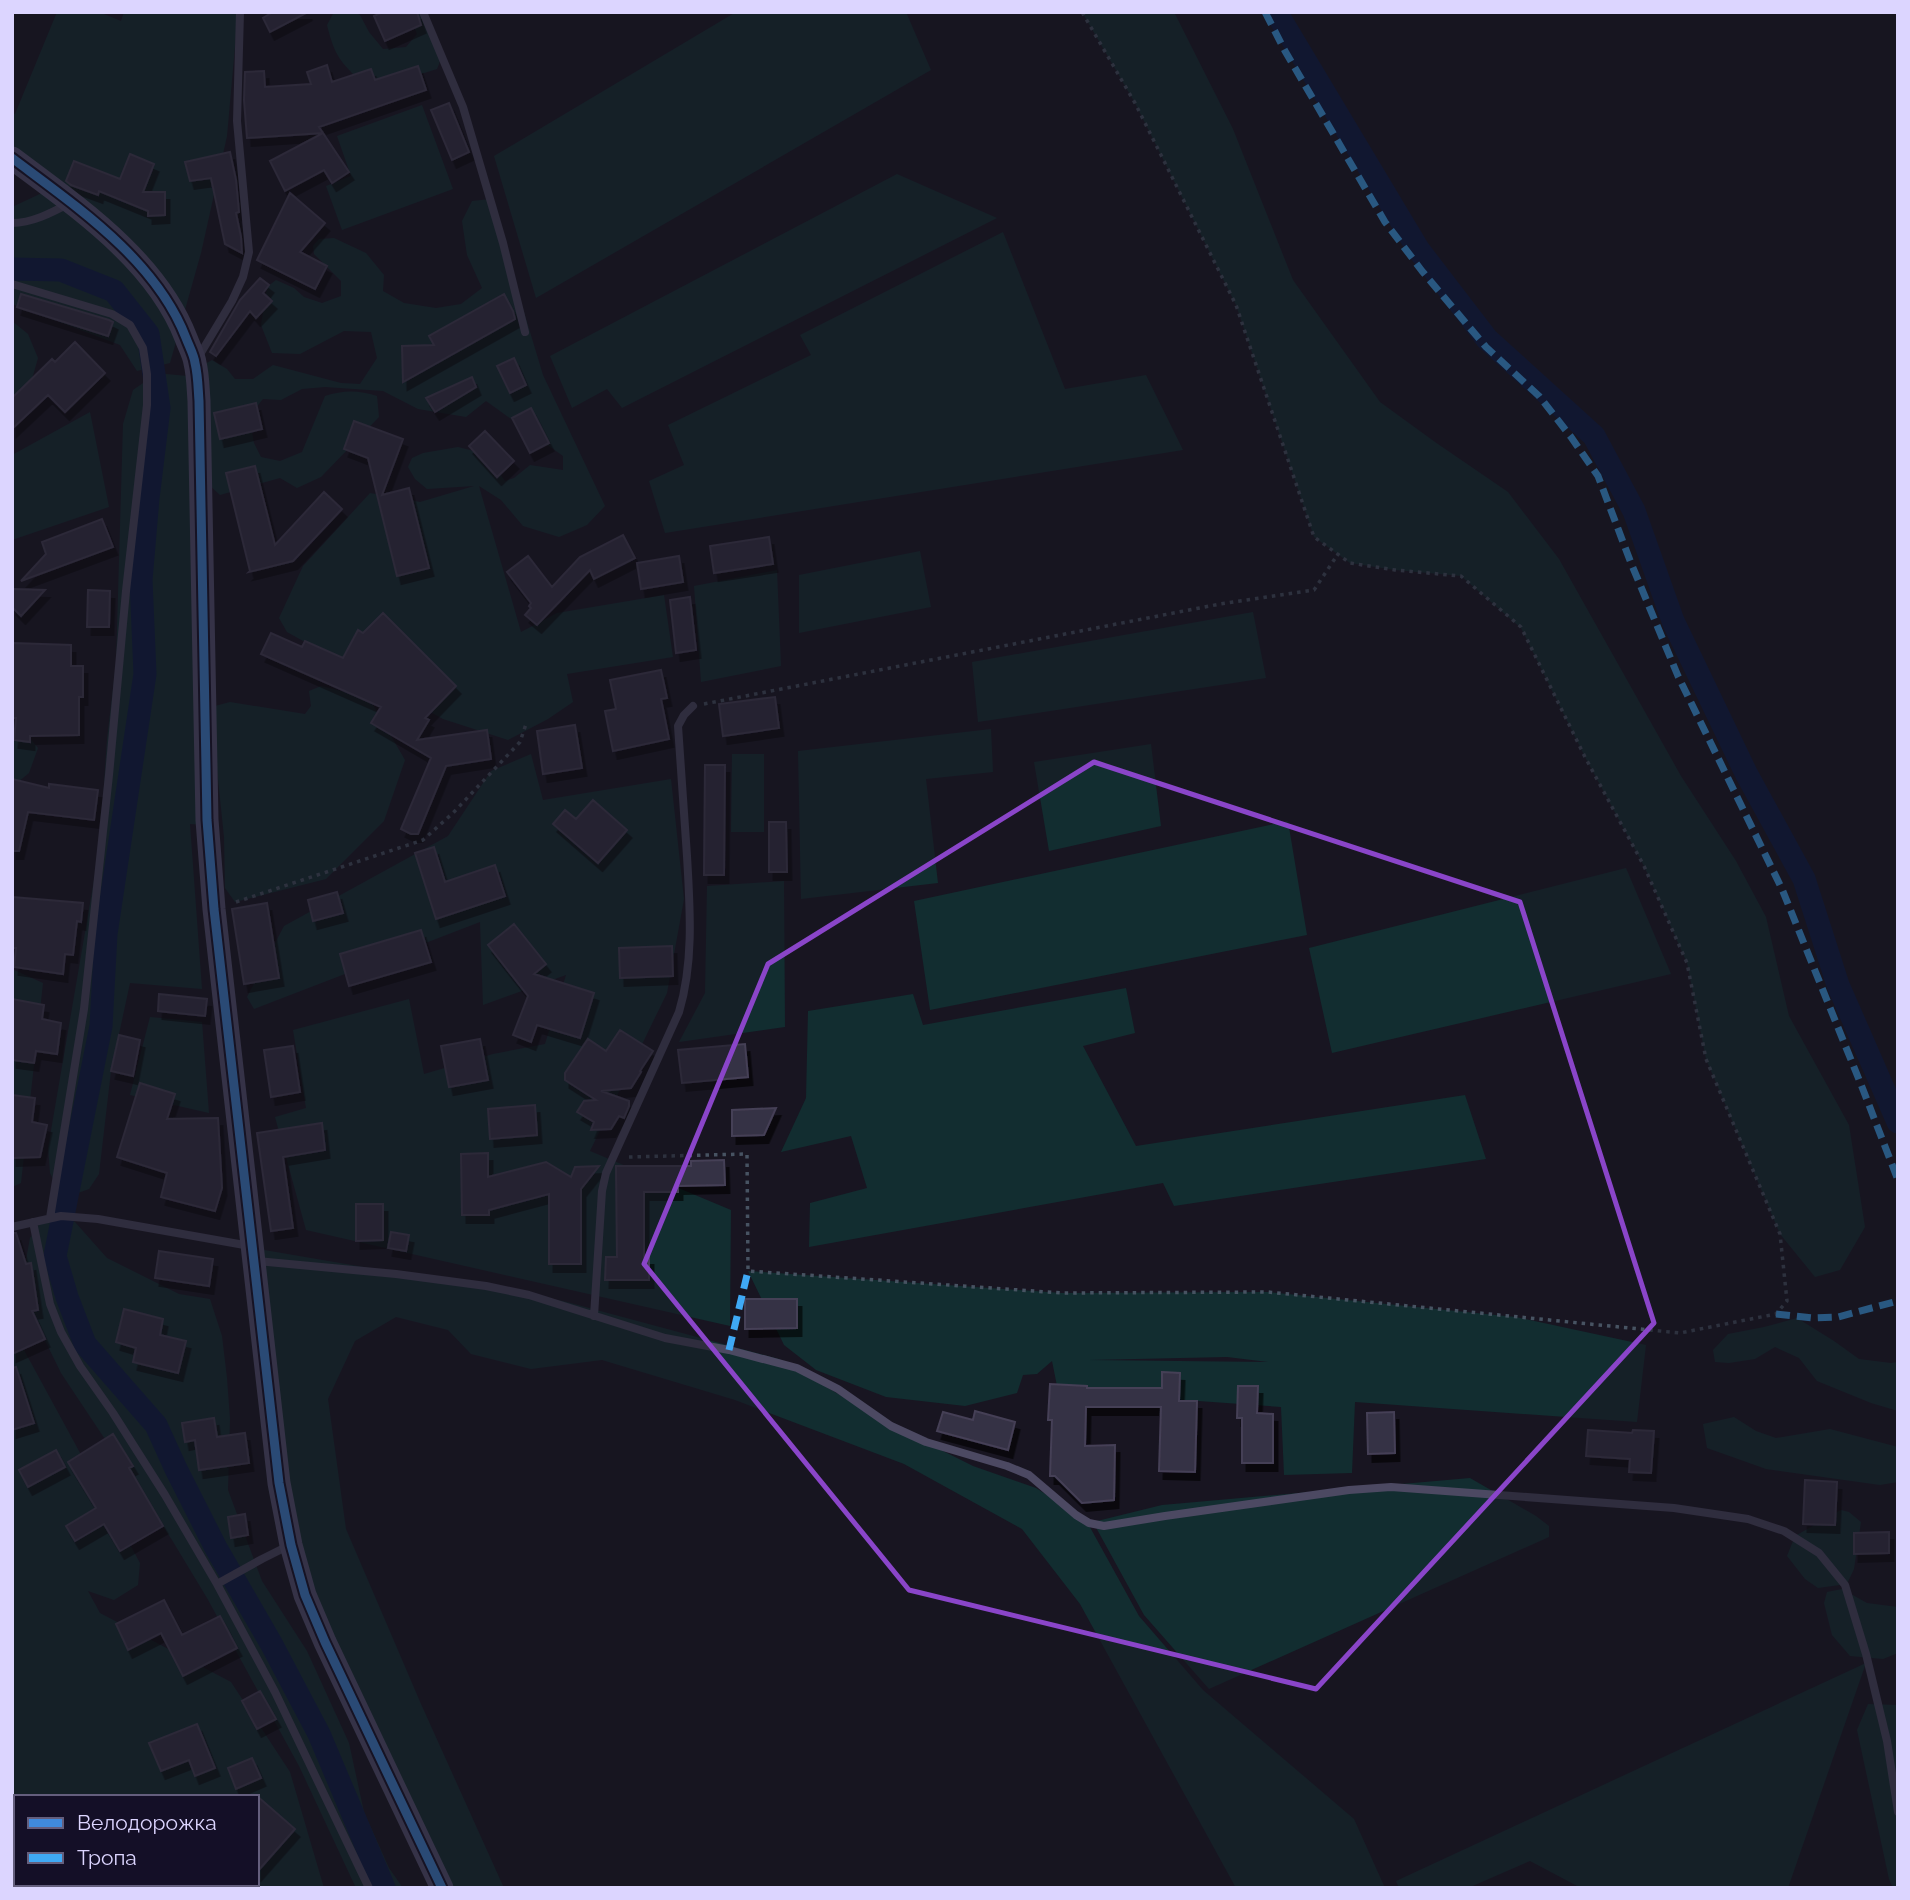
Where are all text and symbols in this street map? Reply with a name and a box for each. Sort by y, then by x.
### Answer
legend [14,1795,259,1886]
text: Велодорожка [77,1810,217,1835]
text: Тропа [77,1845,137,1870]

